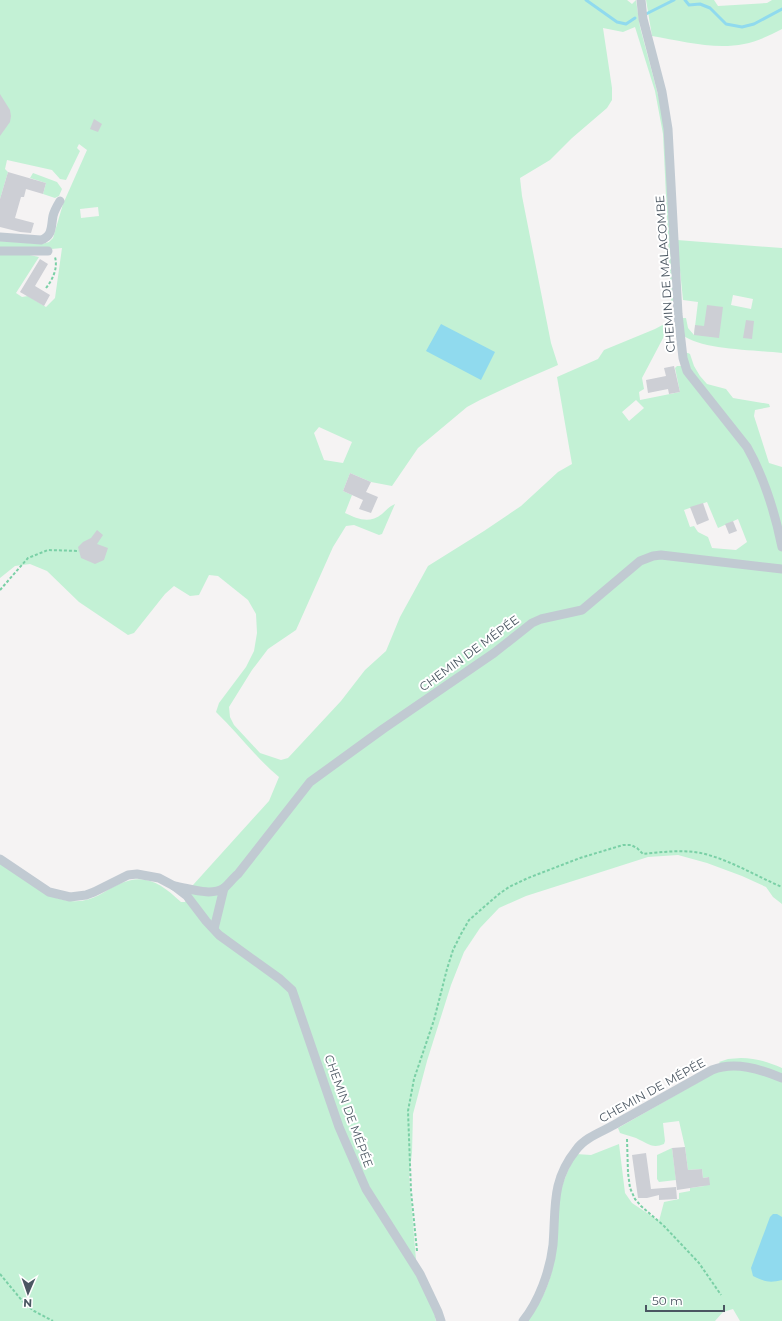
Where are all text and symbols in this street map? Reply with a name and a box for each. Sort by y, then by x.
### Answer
street label: CHEMIN DE MALACOMBE [652,195,678,353]
street label: CHEMIN DE MÉPÉE [416,612,522,694]
street label: CHEMIN DE MÉPÉE [322,1052,376,1170]
street label: CHEMIN DE MÉPÉE [596,1054,708,1126]
north arrow [8,1273,48,1313]
scale bar [646,1287,724,1313]
text: 50 m [652,1293,683,1308]
text: N [23,1296,32,1310]

